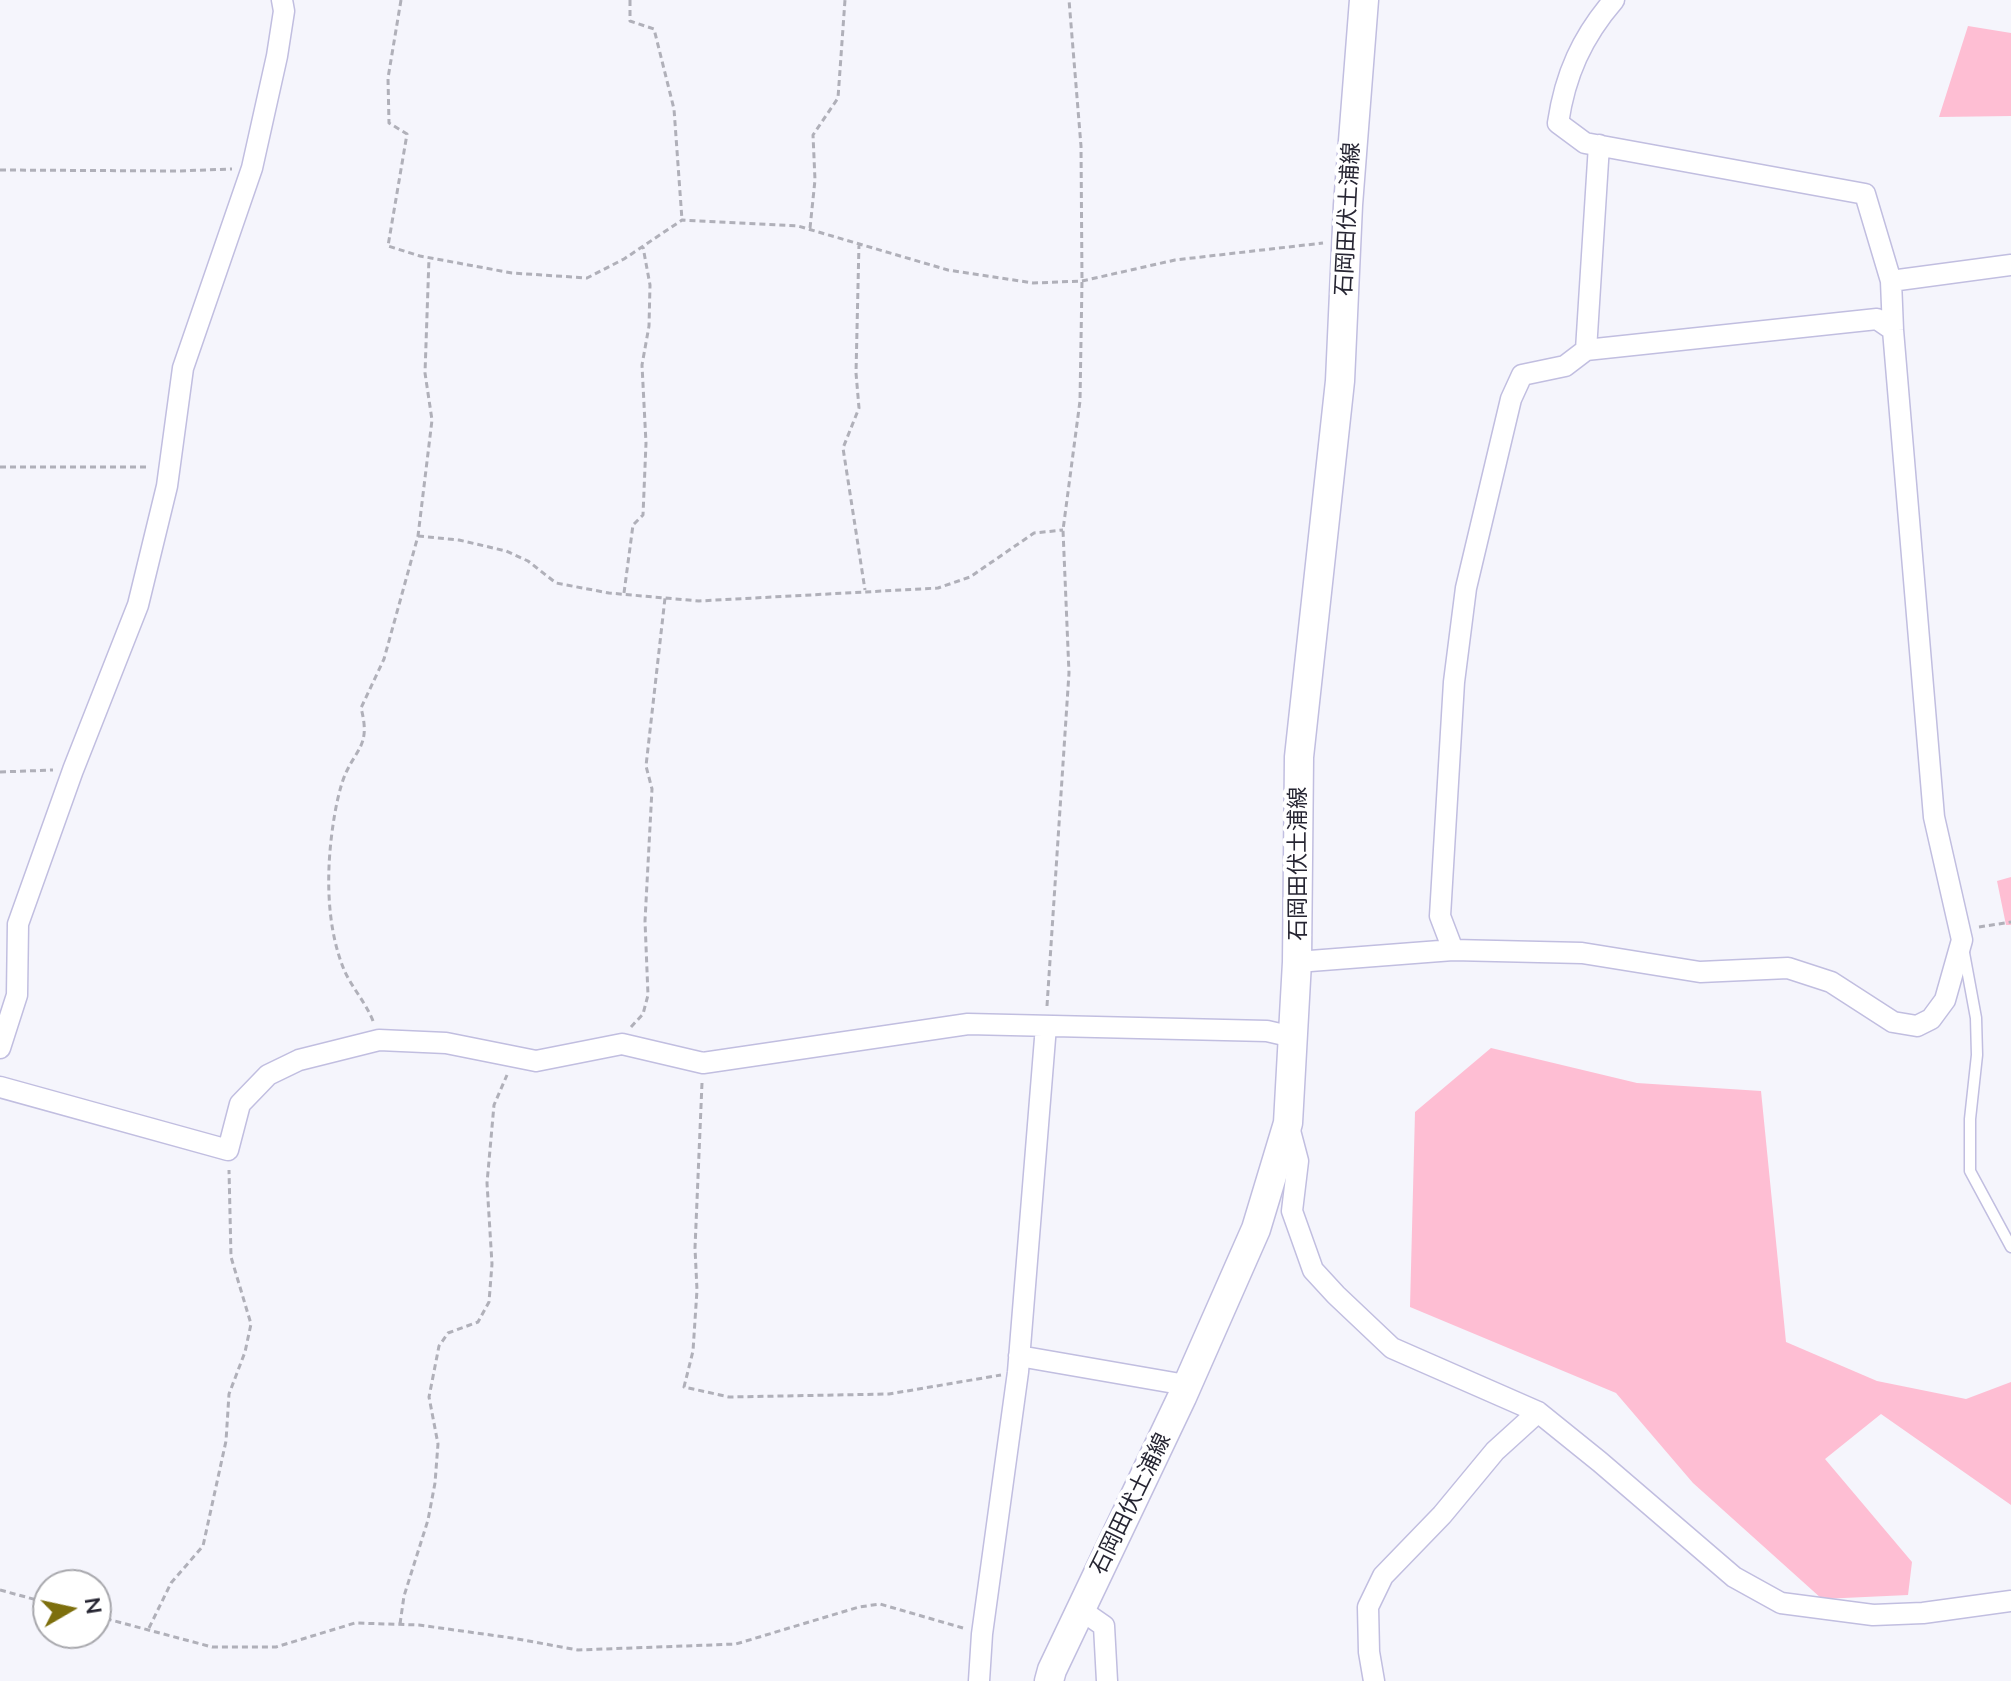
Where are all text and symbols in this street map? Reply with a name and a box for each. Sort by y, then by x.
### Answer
street label: 石岡田伏土浦線 [1331,141,1365,297]
street label: 石岡田伏土浦線 [1285,787,1311,941]
street label: 石岡田伏土浦線 [1085,1429,1177,1579]
north arrow [32,1569,112,1649]
text: N [79,1595,109,1616]

